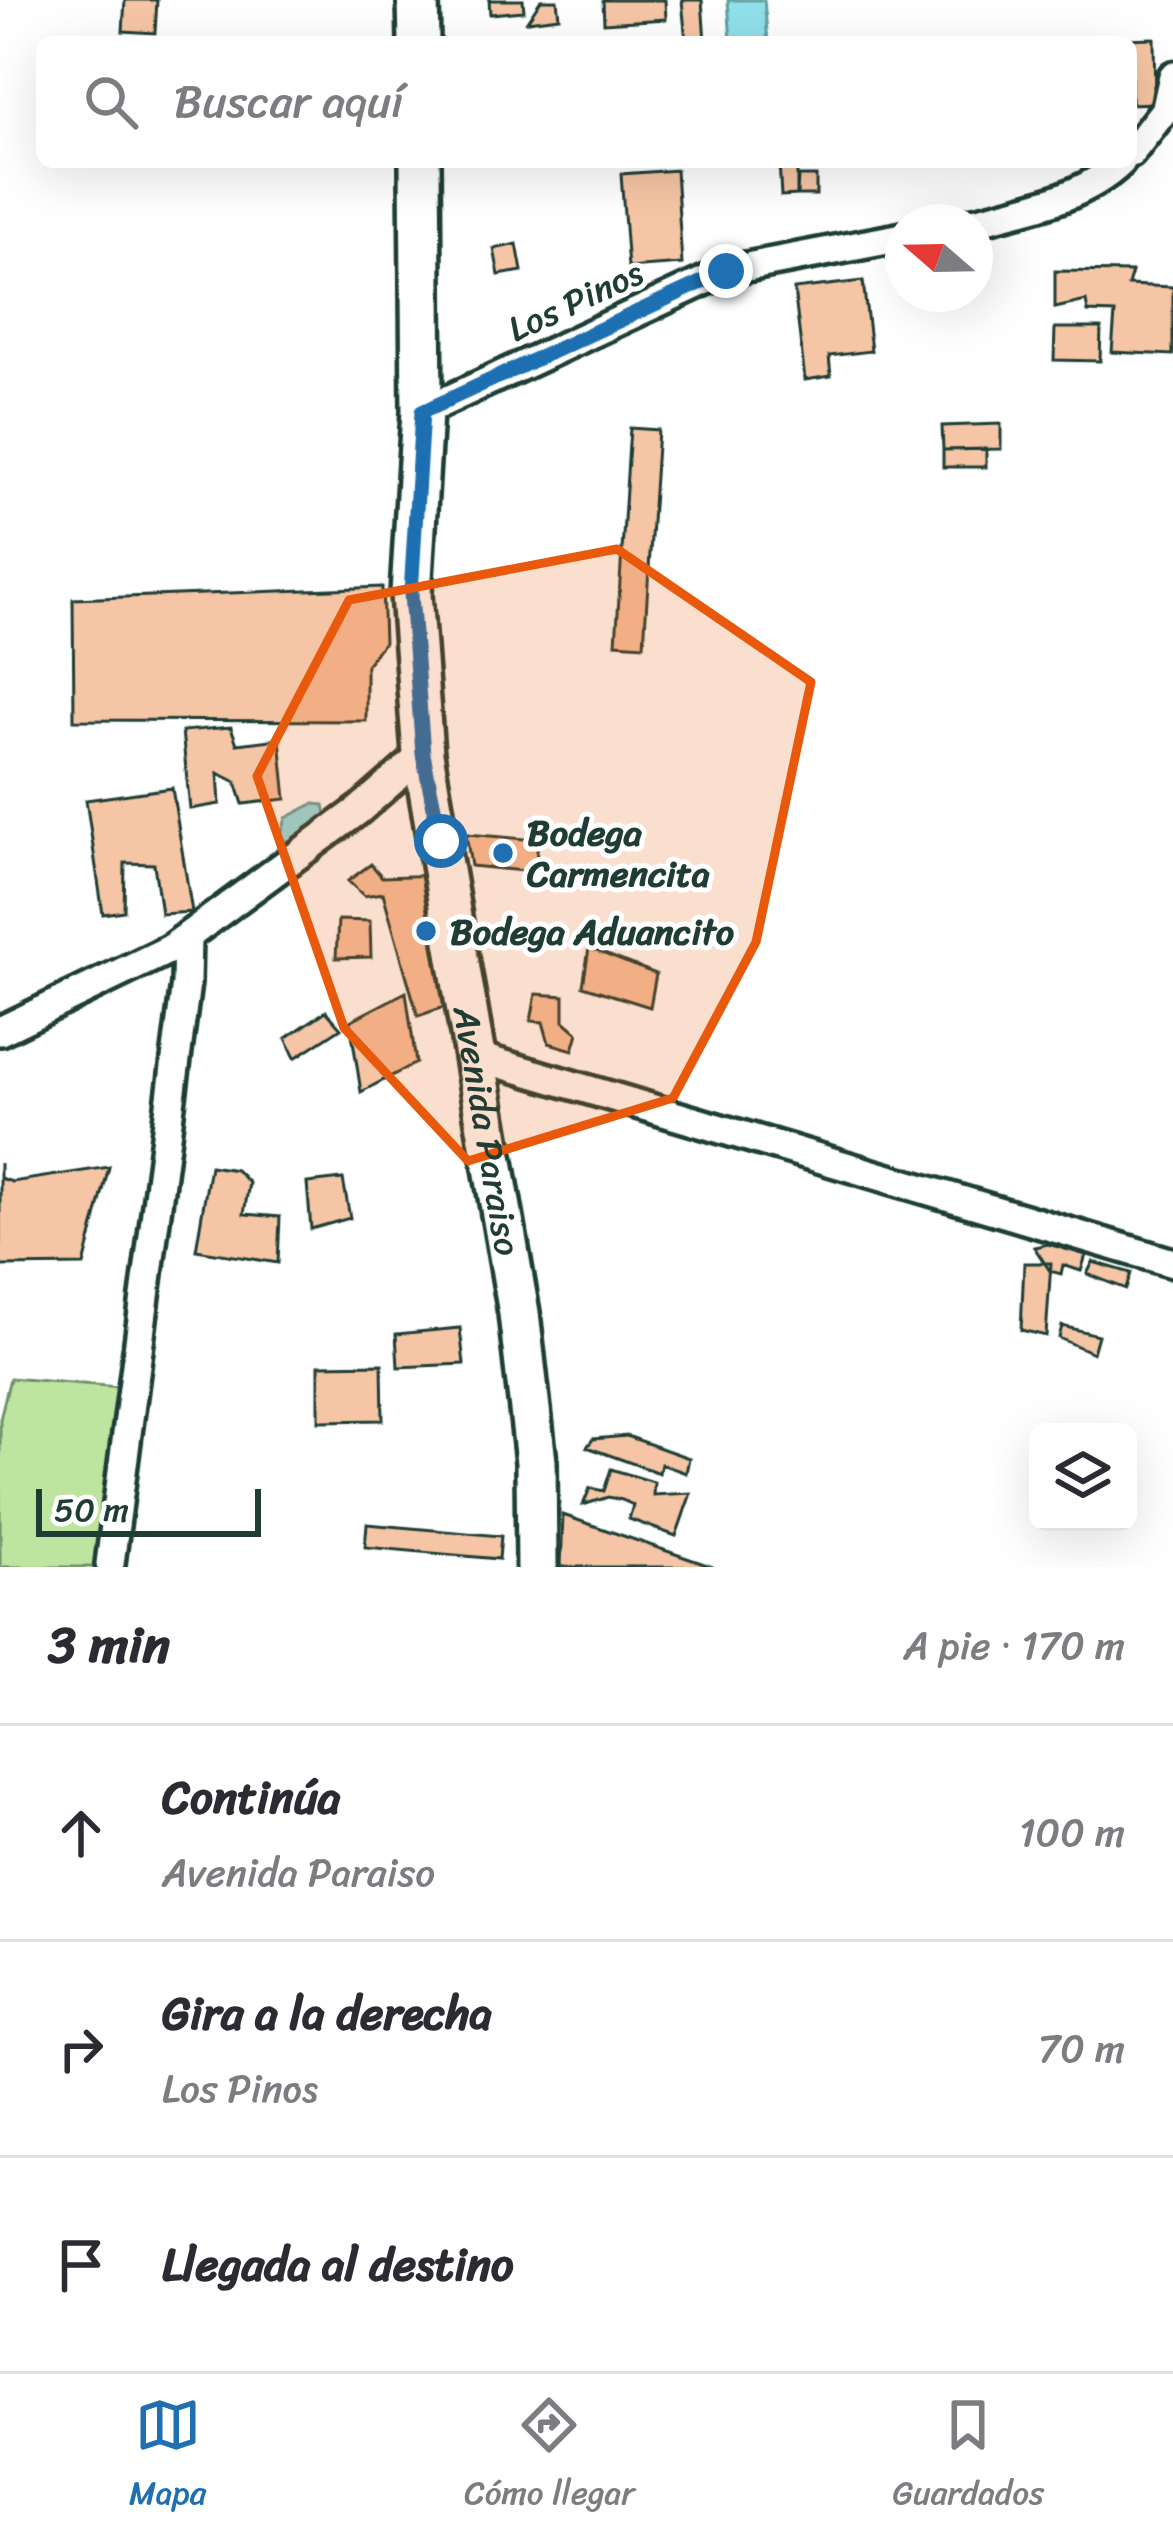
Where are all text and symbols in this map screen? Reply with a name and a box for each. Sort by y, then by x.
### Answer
search box [36,36,1137,168]
text: Buscar aquí [174,62,403,142]
icon: search [78,69,144,135]
north arrow [885,204,993,312]
street label: Los Pinos [497,241,654,360]
route end [699,244,753,298]
place label: Bodega Carmencita [526,801,710,906]
route start [414,814,468,868]
marker: Bodega Carmencita [490,840,516,866]
place label: Bodega Aduancito [450,900,735,964]
marker: Bodega Aduancito [413,918,439,944]
street label: Avenida Paraiso [434,1000,540,1261]
map controls [1029,1423,1137,1531]
button: layers [1029,1423,1137,1531]
text: 50 m [54,1481,129,1539]
scale bar [36,1483,261,1536]
text: 3 min [48,1600,170,1690]
text: A pie · 170 m [903,1611,1125,1680]
text: Continúa [162,1758,340,1838]
text: 100 m [1019,1798,1125,1867]
icon: ahead [48,1800,114,1866]
text: Avenida Paraiso [162,1838,435,1907]
text: Gira a la derecha [162,1974,492,2054]
text: 70 m [1038,2014,1125,2083]
icon: right [48,2016,114,2082]
text: Los Pinos [162,2054,318,2123]
text: Llegada al destino [162,2225,514,2305]
icon: arrive [48,2232,114,2298]
tab: Mapa [129,2392,206,2522]
tab: Cómo llegar [464,2392,635,2522]
tab: Guardados [892,2392,1044,2522]

